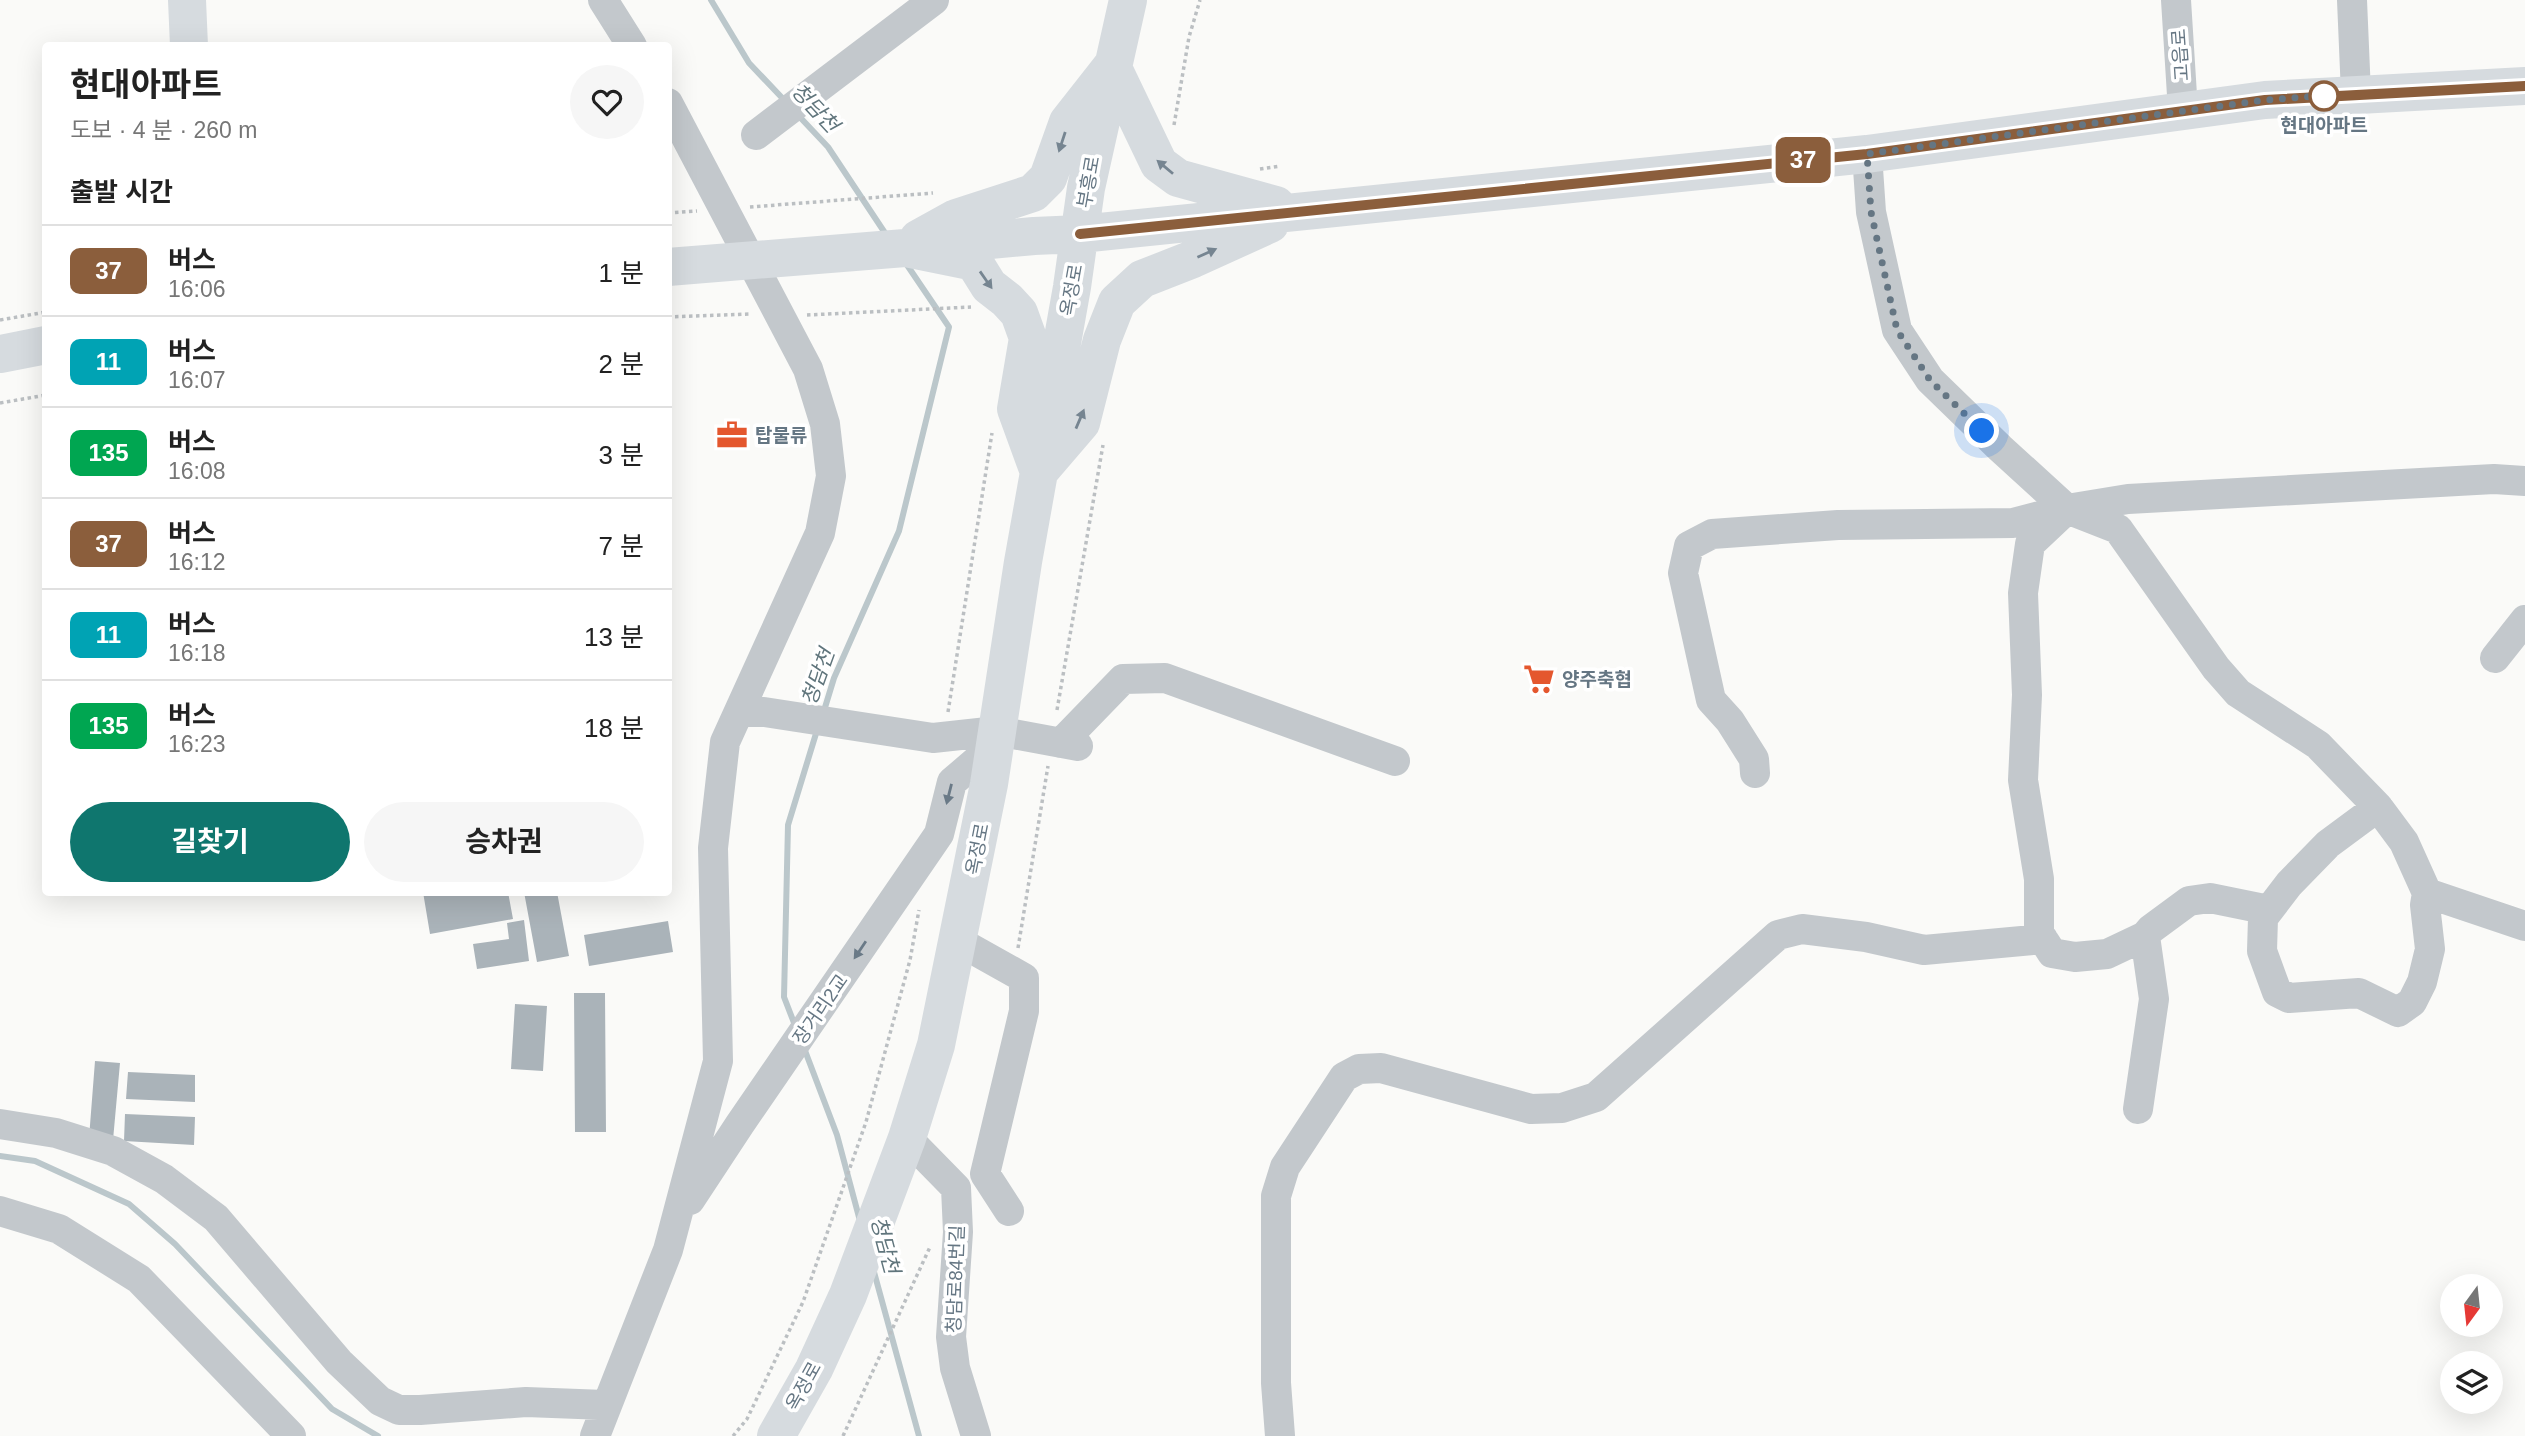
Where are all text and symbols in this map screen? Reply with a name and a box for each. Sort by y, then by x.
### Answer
street label: 고읍로 [2168,28,2193,82]
button: heart [570,65,644,139]
text: 현대아파트 [70,66,222,103]
water label: 청담천 [787,79,845,139]
marker: 현대아파트 [2309,81,2339,111]
place label: 현대아파트 [2280,115,2368,136]
text: 도보 · 4 분 · 260 m [70,117,257,143]
one-way arrow [1056,132,1066,153]
line badge: 37 [1772,137,1834,183]
text: 37 [1790,146,1816,173]
street label: 부흥로 [1074,154,1103,210]
one-way arrow [1157,160,1175,175]
text: 출발 시간 [70,177,173,207]
text: 버스 [168,245,216,275]
one-way arrow [1197,247,1217,259]
text: 37 [95,257,122,284]
text: 1 분 [598,258,644,288]
street label: 옥정로 [1057,262,1086,318]
one-way arrow [979,270,993,289]
text: 16:06 [168,276,226,302]
text: 버스 [168,336,216,366]
text: 11 [96,348,121,375]
text: 2 분 [598,349,644,379]
text: 16:07 [168,367,226,393]
one-way arrow [1075,408,1086,429]
your location [1964,413,1999,448]
office icon: 탑물류 [715,418,749,452]
place label: 탑물류 [755,425,807,446]
text: 버스 [168,427,216,457]
text: 135 [88,439,129,466]
text: 3 분 [598,440,644,470]
text: 16:08 [168,458,226,484]
text: 버스 [168,518,216,548]
text: 37 [95,530,122,557]
text: 7 분 [598,531,644,561]
text: 16:12 [168,549,226,575]
text: 버스 [168,609,216,639]
text: 11 [96,621,121,648]
text: 13 분 [584,622,644,652]
text: 16:18 [168,640,226,666]
water label: 청담천 [797,643,839,708]
supermarket icon: 양주축협 [1522,662,1556,696]
place label: 양주축협 [1562,669,1632,690]
text: 버스 [168,700,216,730]
text: 135 [88,712,129,739]
text: 18 분 [584,713,644,743]
text: 16:23 [168,731,226,757]
one-way arrow [943,783,954,805]
button: 길찾기 [70,802,350,882]
button: 승차권 [364,802,644,882]
street label: 옥정로 [962,821,993,877]
one-way arrow [854,940,867,959]
street label: 장거리2교 [789,970,852,1048]
water label: 청담천 [867,1214,905,1278]
street label: 청담로84번길 [943,1224,968,1334]
north arrow [2440,1274,2502,1337]
map controls [2440,1274,2503,1414]
button: layers [2440,1351,2503,1414]
street label: 옥정로 [782,1358,825,1414]

